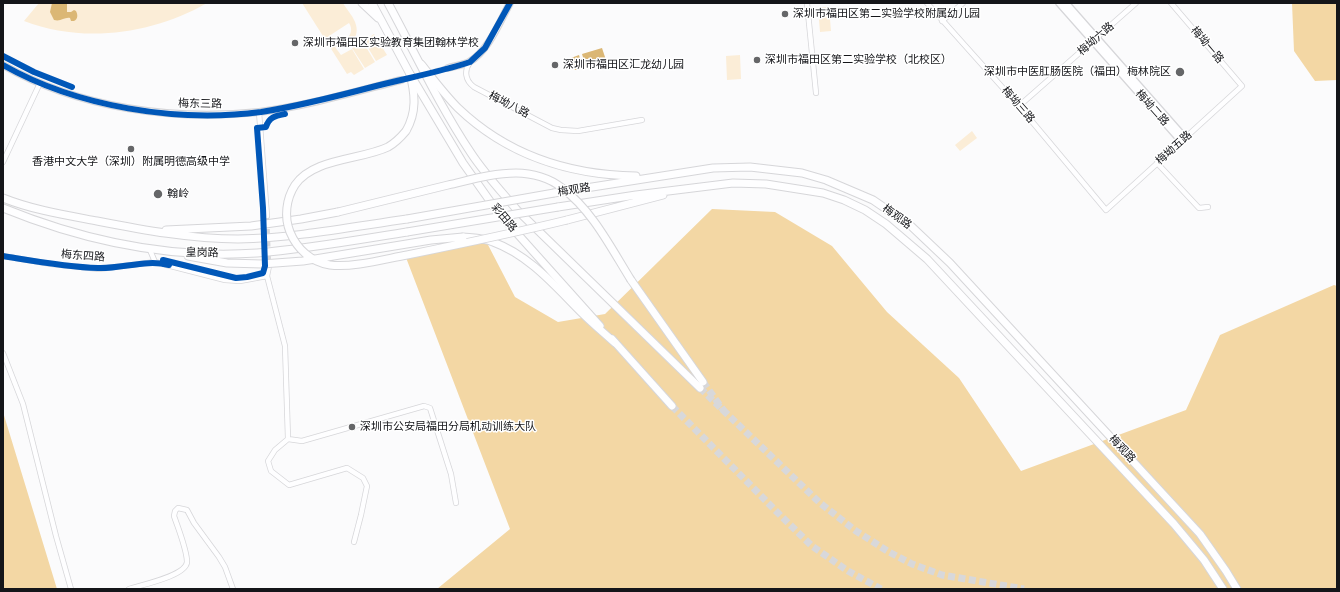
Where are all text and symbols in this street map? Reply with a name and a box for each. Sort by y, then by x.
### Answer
place label: 深圳市福田区第二实验学校附属幼儿园 [793,7,980,21]
marker: 深圳市福田区第二实验学校附属幼儿园 [780,9,790,19]
street label: 梅坳六路 [1075,20,1117,58]
street label: 梅坳一路 [1188,24,1226,66]
place label: 深圳市福田区实验教育集团翰林学校 [303,36,479,50]
marker: 深圳市福田区实验教育集团翰林学校 [290,38,300,48]
place label: 深圳市福田区第二实验学校（北校区） [765,53,952,67]
marker: 深圳市福田区第二实验学校（北校区） [752,55,762,65]
place label: 深圳市福田区汇龙幼儿园 [563,58,684,72]
marker: 深圳市福田区汇龙幼儿园 [550,60,560,70]
place label: 深圳市中医肛肠医院（福田）梅林院区 [984,65,1171,79]
marker: 深圳市中医肛肠医院（福田）梅林院区 [1174,66,1186,78]
street label: 梅坳三路 [999,84,1037,126]
street label: 梅坳二路 [1132,87,1172,129]
street label: 梅坳八路 [486,89,532,121]
street label: 梅东三路 [178,97,222,111]
street label: 梅坳五路 [1153,128,1195,168]
marker: 香港中文大学（深圳）附属明德高级中学 [126,144,136,154]
place label: 香港中文大学（深圳）附属明德高级中学 [32,155,230,169]
street label: 梅观路 [557,181,591,199]
place label: 翰岭 [167,187,189,201]
marker: 翰岭 [152,188,164,200]
street label: 彩田路 [488,201,520,235]
street label: 梅观路 [880,202,914,232]
street label: 皇岗路 [185,246,219,260]
street label: 梅东四路 [61,248,105,264]
place label: 深圳市公安局福田分局机动训练大队 [360,420,536,434]
marker: 深圳市公安局福田分局机动训练大队 [347,422,357,432]
street label: 梅观路 [1106,432,1138,466]

